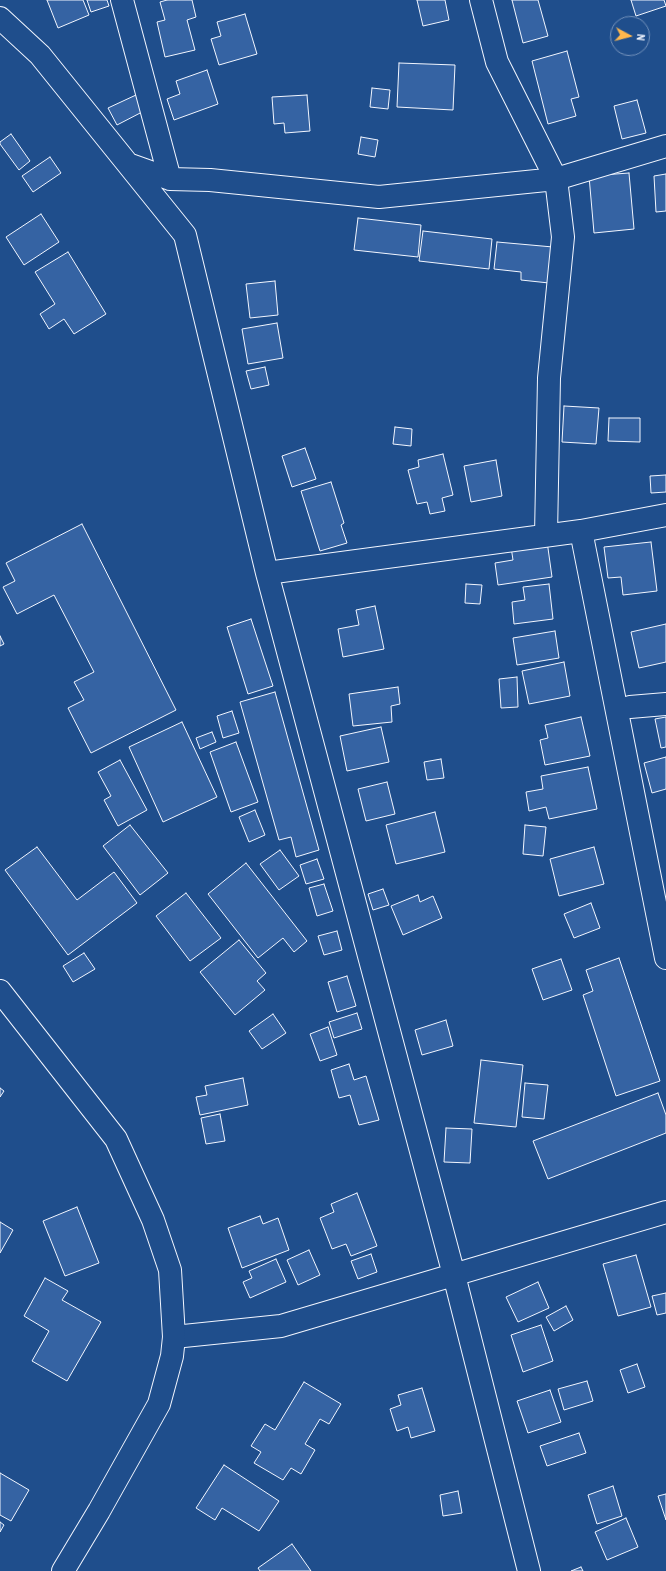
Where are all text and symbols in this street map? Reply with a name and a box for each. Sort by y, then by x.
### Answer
north arrow [610,16,650,56]
text: N [634,33,648,41]

